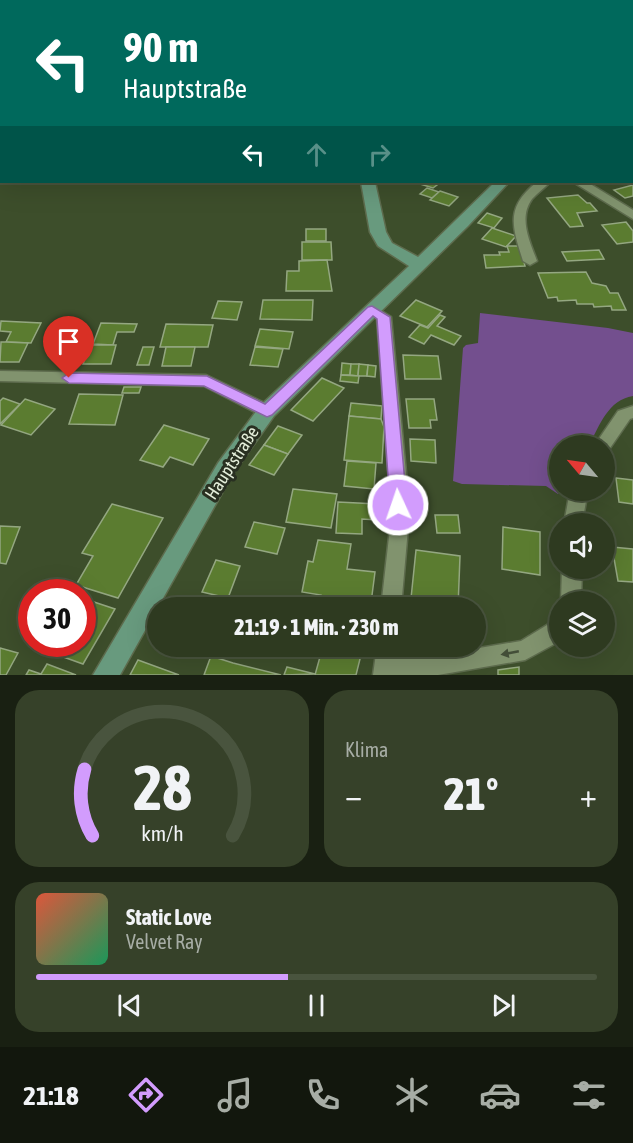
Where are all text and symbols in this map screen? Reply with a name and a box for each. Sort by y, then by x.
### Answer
text: 90 m [123,23,198,71]
icon: left [24,24,102,102]
text: Hauptstraße [123,73,247,104]
icon: left [237,138,270,171]
icon: ahead [300,138,333,171]
icon: right [363,138,396,171]
pin [43,316,94,378]
icon: arrive [52,325,85,358]
street label: Hauptstraße [200,422,263,503]
north arrow [549,435,615,501]
map controls [549,435,615,657]
position arrow [366,473,430,537]
button: sound [549,513,615,579]
speed limit sign: 30 [18,579,96,657]
button: layers [549,591,615,657]
text: 21:19 · 1 Min. · 230 m [234,614,399,640]
one-way arrow [500,649,519,658]
text: Klima [345,738,388,761]
text: 28 [133,752,191,823]
text: 21° [444,768,498,820]
text: − [345,776,362,814]
text: + [580,776,597,814]
text: km/h [141,821,183,846]
text: Static Love [126,904,212,930]
text: Velvet Ray [126,930,203,953]
icon: previous [113,989,146,1022]
icon: pause [300,989,333,1022]
icon: next [487,989,520,1022]
icon: directions [125,1074,167,1116]
icon: music [214,1074,256,1116]
icon: phone [302,1074,344,1116]
icon: climate [391,1074,433,1116]
icon: car [479,1074,521,1116]
icon: filters [568,1074,610,1116]
text: 21:18 [23,1080,79,1111]

